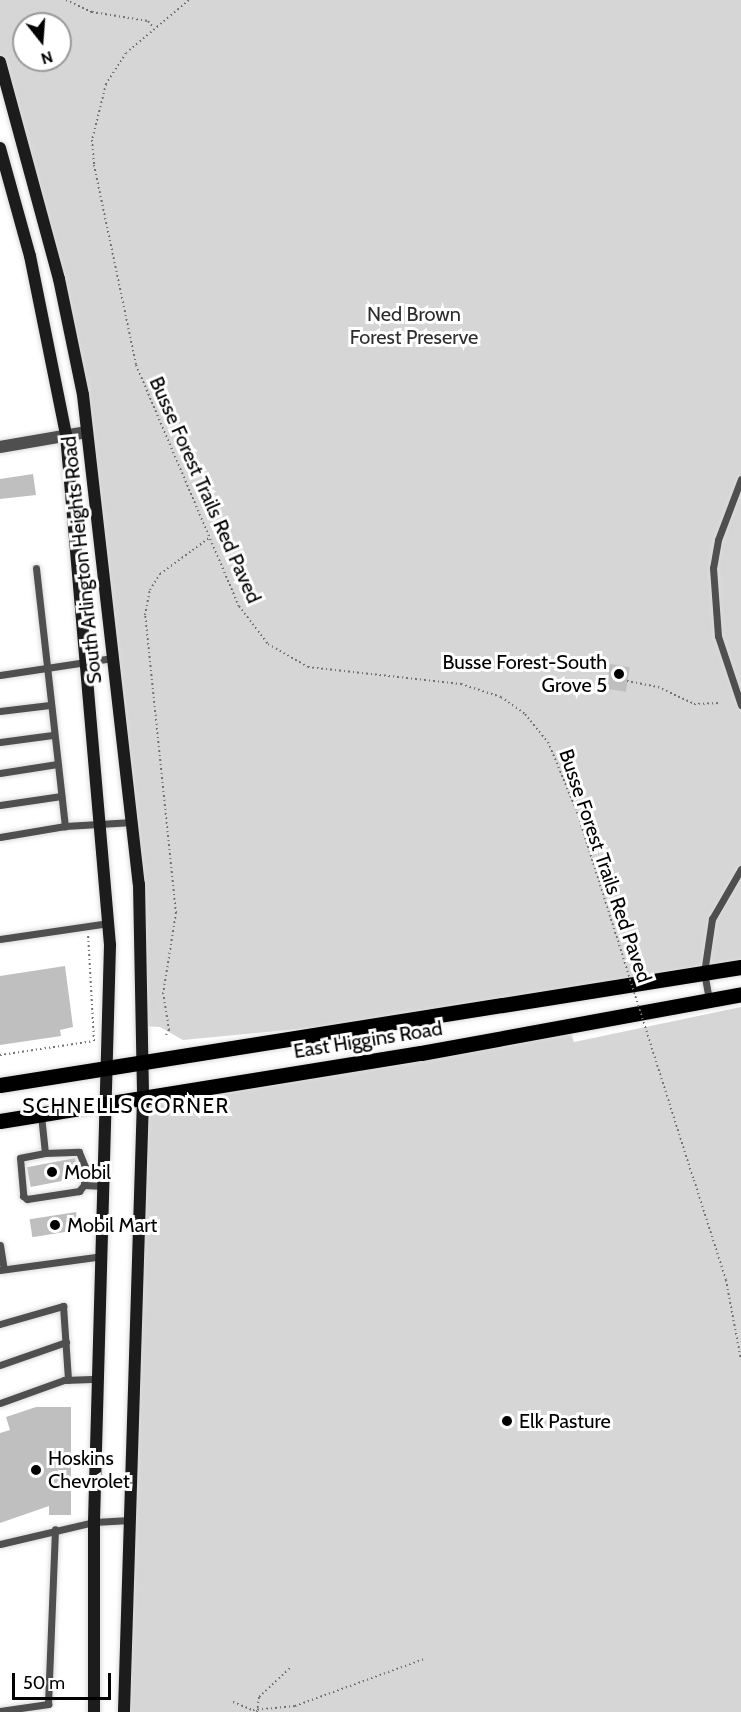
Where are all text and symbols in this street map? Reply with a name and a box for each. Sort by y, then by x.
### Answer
north arrow [12,12,72,72]
text: N [39,47,55,69]
park label: Ned Brown Forest Preserve [350,303,478,350]
street label: Busse Forest Trails Red Paved [144,373,266,607]
street label: South Arlington Heights Road [57,435,107,685]
place label: Busse Forest-South Grove 5 [443,650,607,697]
marker: Busse Forest-South Grove 5 [612,667,626,681]
street label: Busse Forest Trails Red Paved [554,746,656,986]
street label: East Higgins Road [292,1016,444,1064]
district label: SCHNELLS CORNER [22,1093,230,1119]
place label: Mobil [64,1160,111,1184]
marker: Mobil [45,1165,59,1179]
place label: Mobil Mart [67,1213,157,1237]
marker: Mobil Mart [48,1218,62,1232]
place label: Elk Pasture [519,1409,611,1433]
marker: Elk Pasture [500,1414,514,1428]
place label: Hoskins Chevrolet [48,1446,130,1493]
marker: Hoskins Chevrolet [29,1463,43,1477]
scale bar [15,1661,114,1699]
text: 50 m [23,1672,65,1694]

